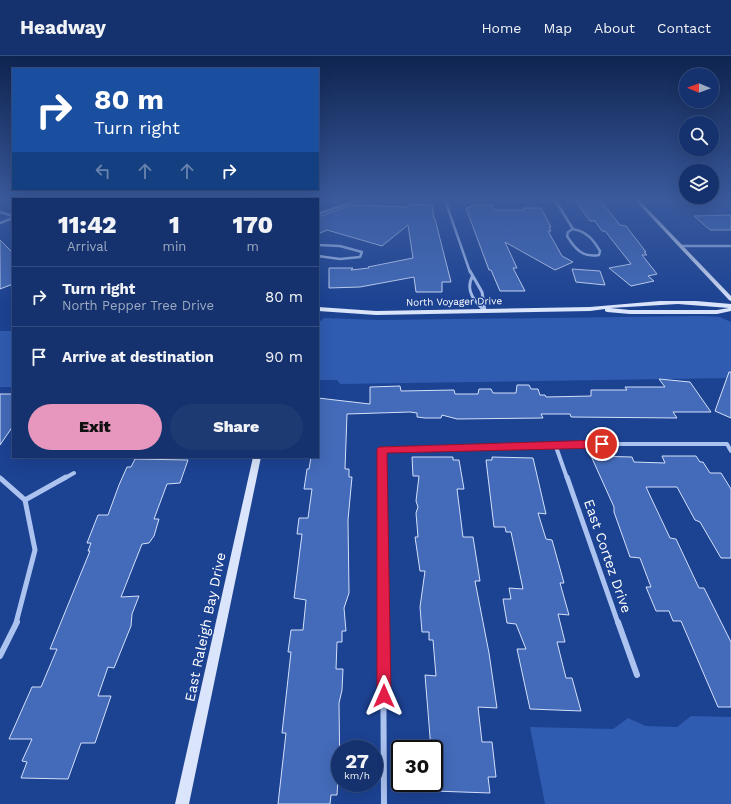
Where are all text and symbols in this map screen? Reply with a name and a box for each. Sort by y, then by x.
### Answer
text: Headway [20,16,106,39]
text: Home [481,20,521,36]
text: Map [543,20,572,36]
text: About [594,20,635,36]
text: Contact [657,20,711,36]
north arrow [679,68,719,108]
map controls [679,68,719,204]
text: 80 m [94,83,164,116]
icon: right [28,84,80,136]
button: search [679,116,719,156]
text: Turn right [94,117,180,138]
icon: left [92,160,114,182]
icon: ahead [134,160,156,182]
icon: ahead [176,160,198,182]
icon: right [218,160,240,182]
button: layers [679,164,719,204]
text: 11:42 [58,211,117,239]
text: 1 [169,211,180,239]
text: 170 [232,211,273,239]
text: Arrival [67,239,108,254]
text: min [163,239,186,254]
text: m [247,239,259,254]
text: Turn right [62,280,135,298]
icon: right [28,286,50,308]
text: 80 m [265,288,303,306]
street label: North Voyager Drive [406,295,502,308]
text: North Pepper Tree Drive [62,298,214,313]
icon: arrive [28,346,50,368]
text: Arrive at destination [62,348,214,366]
text: 90 m [265,348,303,366]
button: Exit [28,404,162,450]
button: Share [170,404,303,450]
pin [585,427,619,461]
icon: arrive [591,433,613,455]
street label: East Cortez Drive [581,497,635,615]
street label: East Raleigh Bay Drive [181,551,229,703]
position arrow [363,675,405,717]
speed limit sign: 30 [391,740,443,792]
text: 27 [345,749,369,773]
text: km/h [344,770,370,781]

